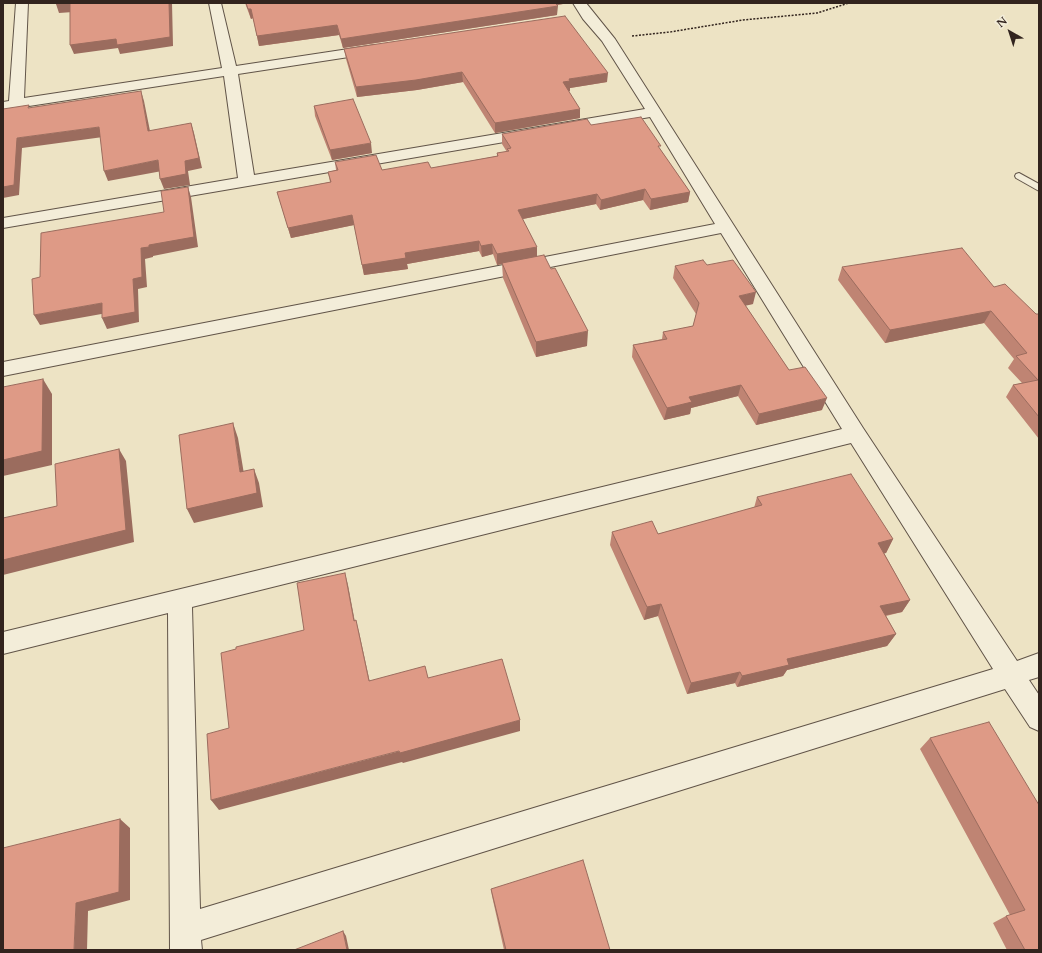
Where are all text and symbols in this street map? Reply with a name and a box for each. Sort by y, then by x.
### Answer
north arrow [990,12,1030,52]
text: N [994,13,1011,31]

